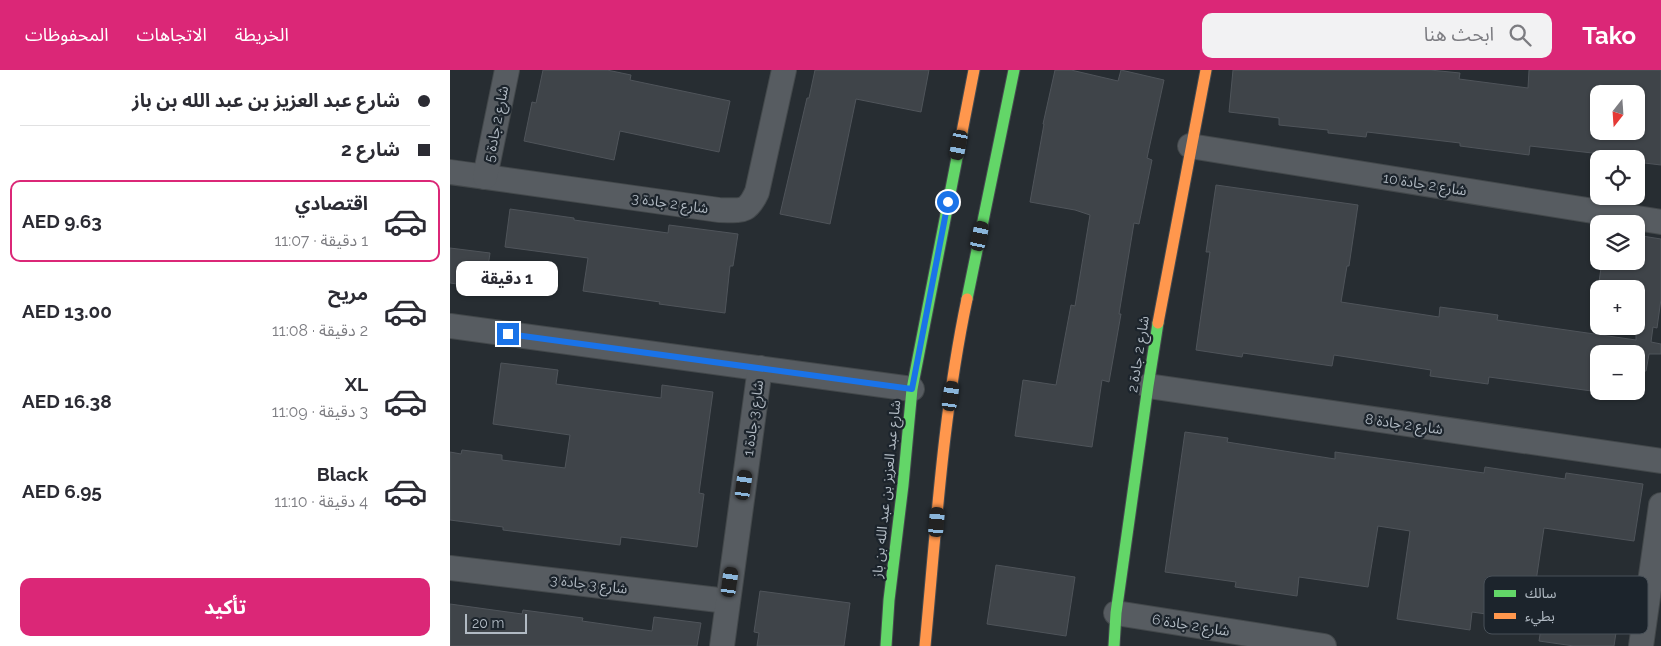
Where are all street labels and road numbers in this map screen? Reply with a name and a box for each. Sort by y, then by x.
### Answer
street label: شارع 2 جادة 5 [481,84,514,164]
street label: شارع 2 جادة 10 [1382,169,1468,201]
street label: شارع 2 جادة 3 [630,190,709,219]
street label: شارع 2 جادة 2 [1124,315,1155,394]
street label: شارع 3 جادة 1 [740,379,769,457]
street label: شارع عبد العزيز بن عبد الله بن باز [869,399,906,580]
street label: شارع 2 جادة 8 [1364,411,1444,440]
street label: شارع 3 جادة 3 [549,571,629,600]
street label: شارع 2 جادة 6 [1151,611,1231,642]

